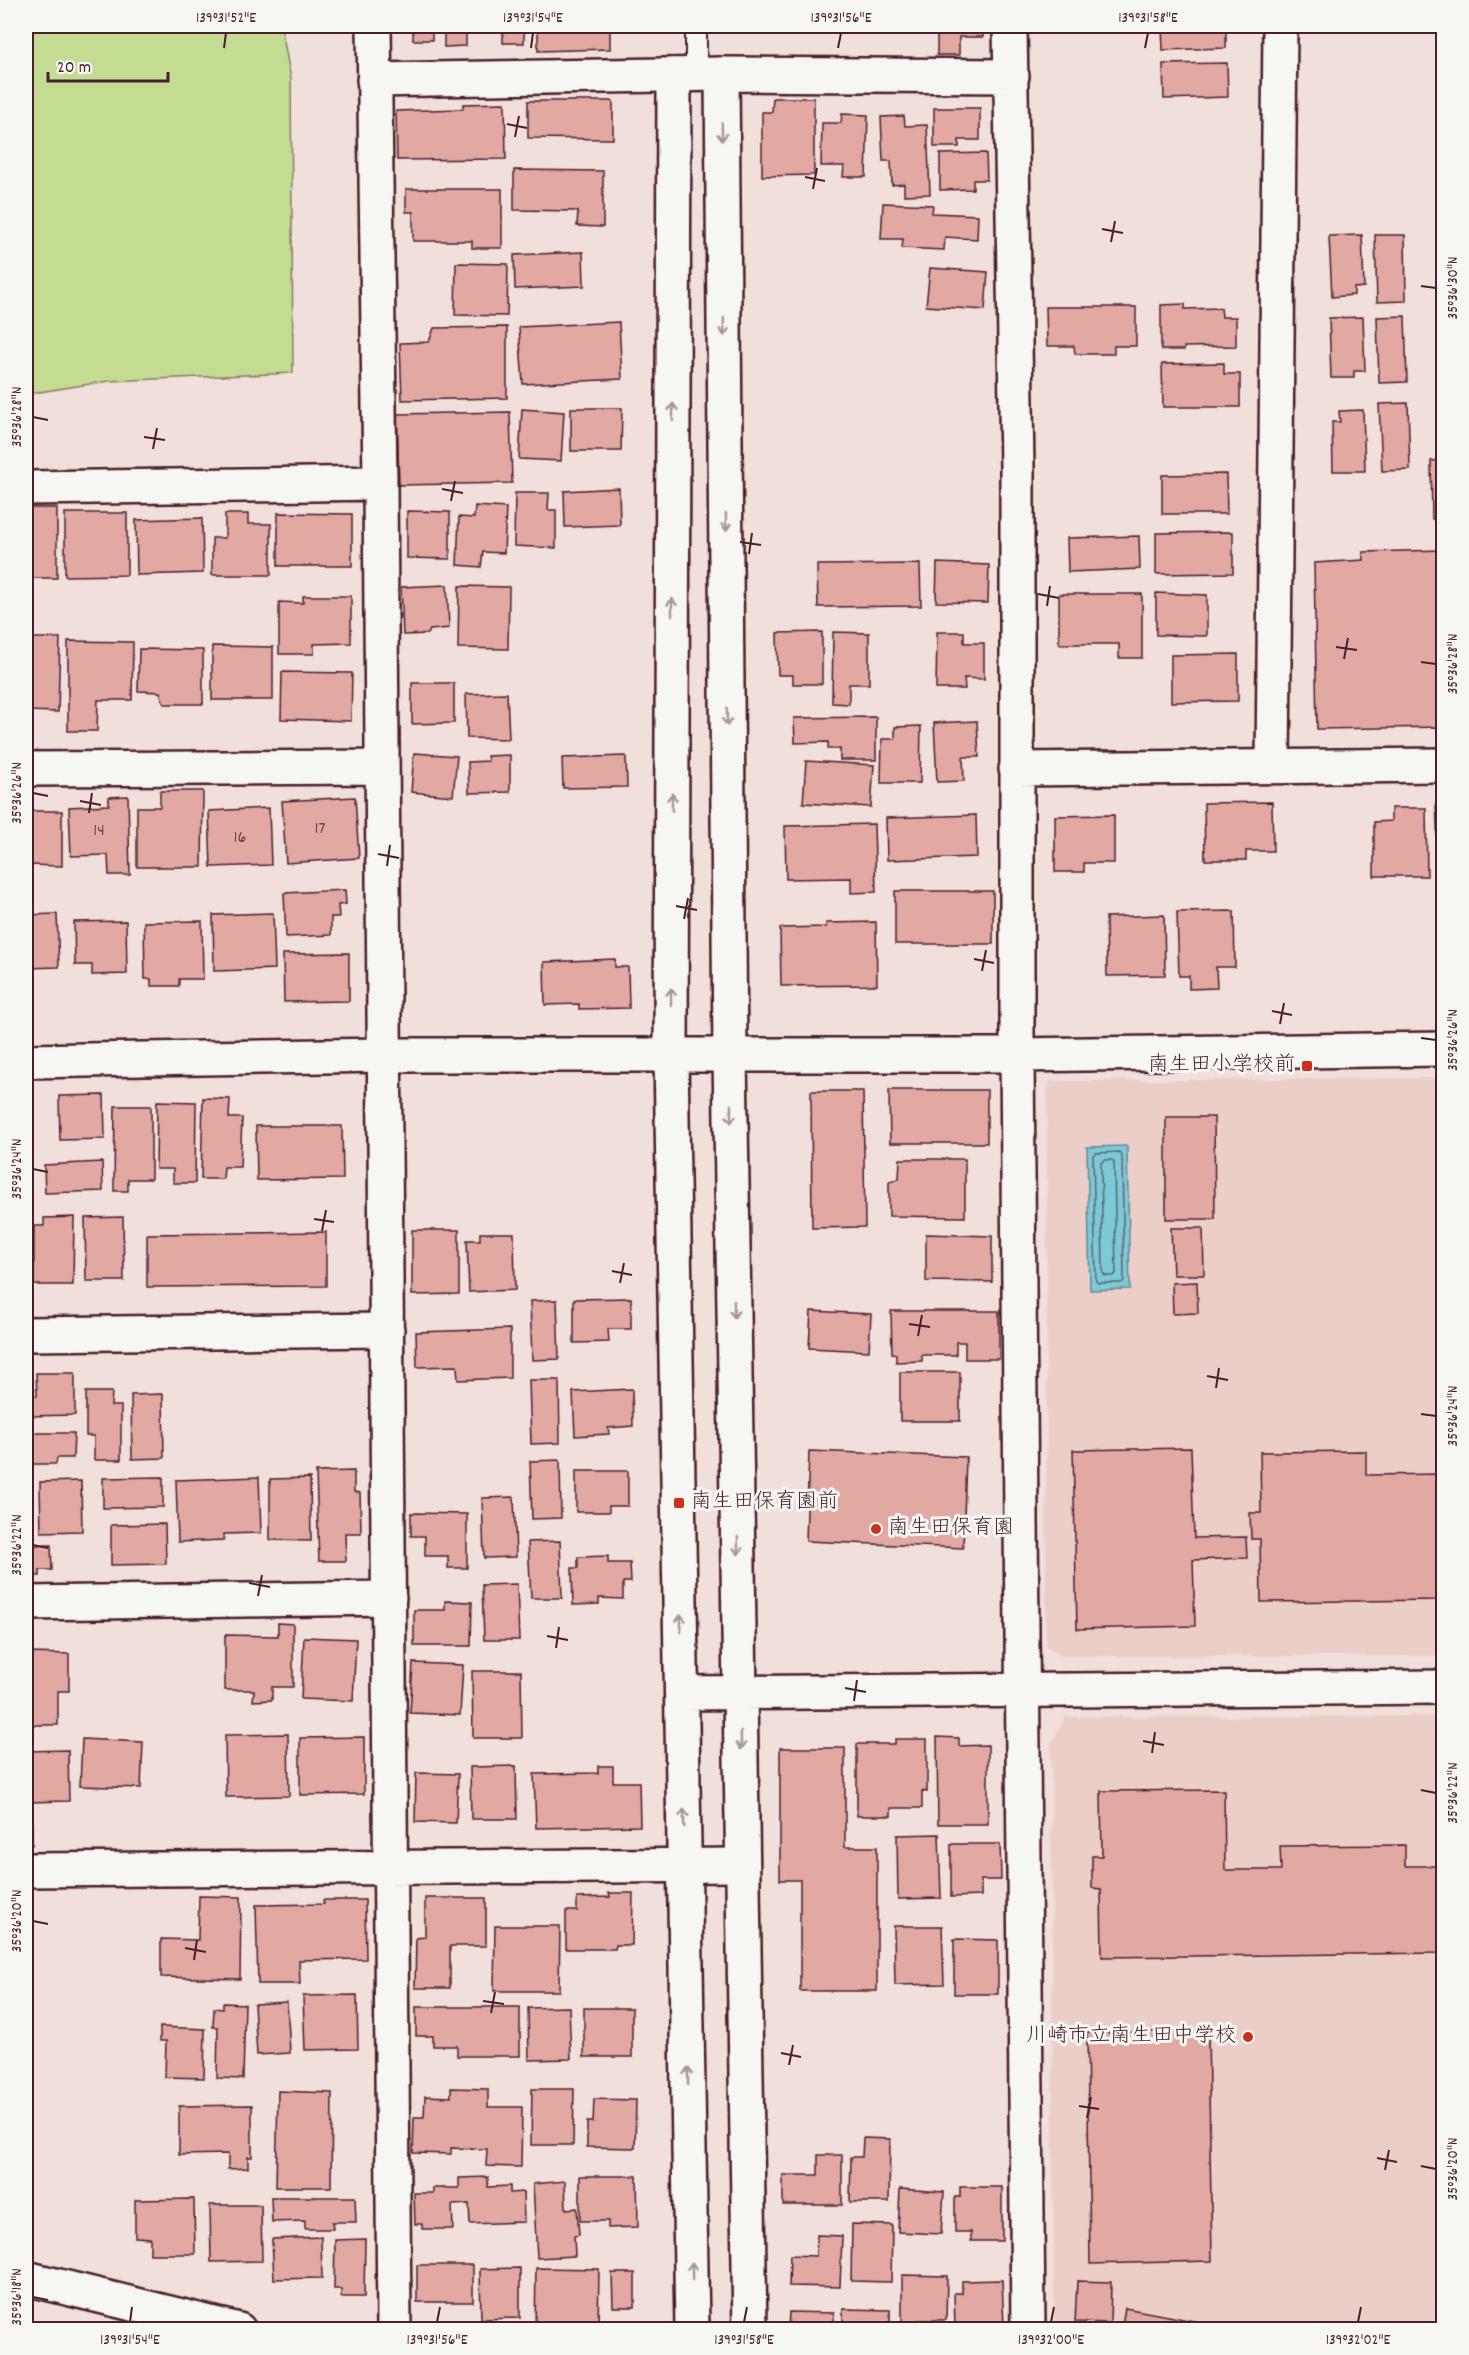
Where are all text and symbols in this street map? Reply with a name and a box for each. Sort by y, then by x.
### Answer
text: 139°31'52"E [196,8,256,30]
text: 139°31'54"E [503,8,563,30]
text: 139°31'56"E [811,8,872,30]
text: 139°31'58"E [1118,8,1178,30]
scale bar [48,45,168,83]
text: 20 m [57,56,91,81]
one-way arrow [716,122,728,142]
text: 35°36'30"N [1443,257,1465,319]
one-way arrow [718,317,730,337]
text: 35°36'28"N [7,387,29,447]
one-way arrow [667,402,679,422]
one-way arrow [720,512,731,532]
one-way arrow [666,597,678,617]
text: 35°36'28"N [1443,634,1465,694]
one-way arrow [721,707,733,727]
text: 35°36'26"N [7,762,29,824]
one-way arrow [666,792,678,812]
house number: 17 [315,817,326,842]
house number: 14 [93,819,105,844]
house number: 16 [234,826,246,851]
one-way arrow [665,987,677,1007]
text: 35°36'26"N [1443,1009,1465,1071]
place label: 南生田小学校前 [1148,1051,1295,1081]
marker: 南生田小学校前 [1300,1059,1314,1073]
one-way arrow [725,1104,737,1124]
text: 35°36'24"N [7,1139,29,1199]
one-way arrow [728,1299,740,1319]
text: 35°36'24"N [1443,1386,1465,1446]
place label: 南生田保育園前 [691,1488,838,1518]
marker: 南生田保育園前 [672,1496,686,1510]
text: 35°36'22"N [7,1514,29,1576]
place label: 南生田保育園 [888,1514,1014,1544]
marker: 南生田保育園 [869,1522,883,1536]
one-way arrow [732,1536,744,1556]
one-way arrow [675,1614,687,1634]
one-way arrow [735,1731,747,1751]
text: 35°36'22"N [1443,1762,1465,1824]
one-way arrow [678,1809,690,1829]
text: 35°36'20"N [7,1890,29,1952]
place label: 川崎市立南生田中学校 [1026,2022,1236,2052]
marker: 川崎市立南生田中学校 [1241,2030,1255,2044]
one-way arrow [683,2067,694,2087]
text: 35°36'20"N [1443,2138,1465,2200]
one-way arrow [686,2262,697,2282]
text: 35°36'18"N [7,2268,29,2326]
text: 139°31'54"E [100,2330,160,2352]
text: 139°31'56"E [407,2330,468,2352]
text: 139°31'58"E [714,2330,774,2352]
text: 139°32'00"E [1018,2330,1084,2352]
text: 139°32'02"E [1326,2330,1391,2352]

